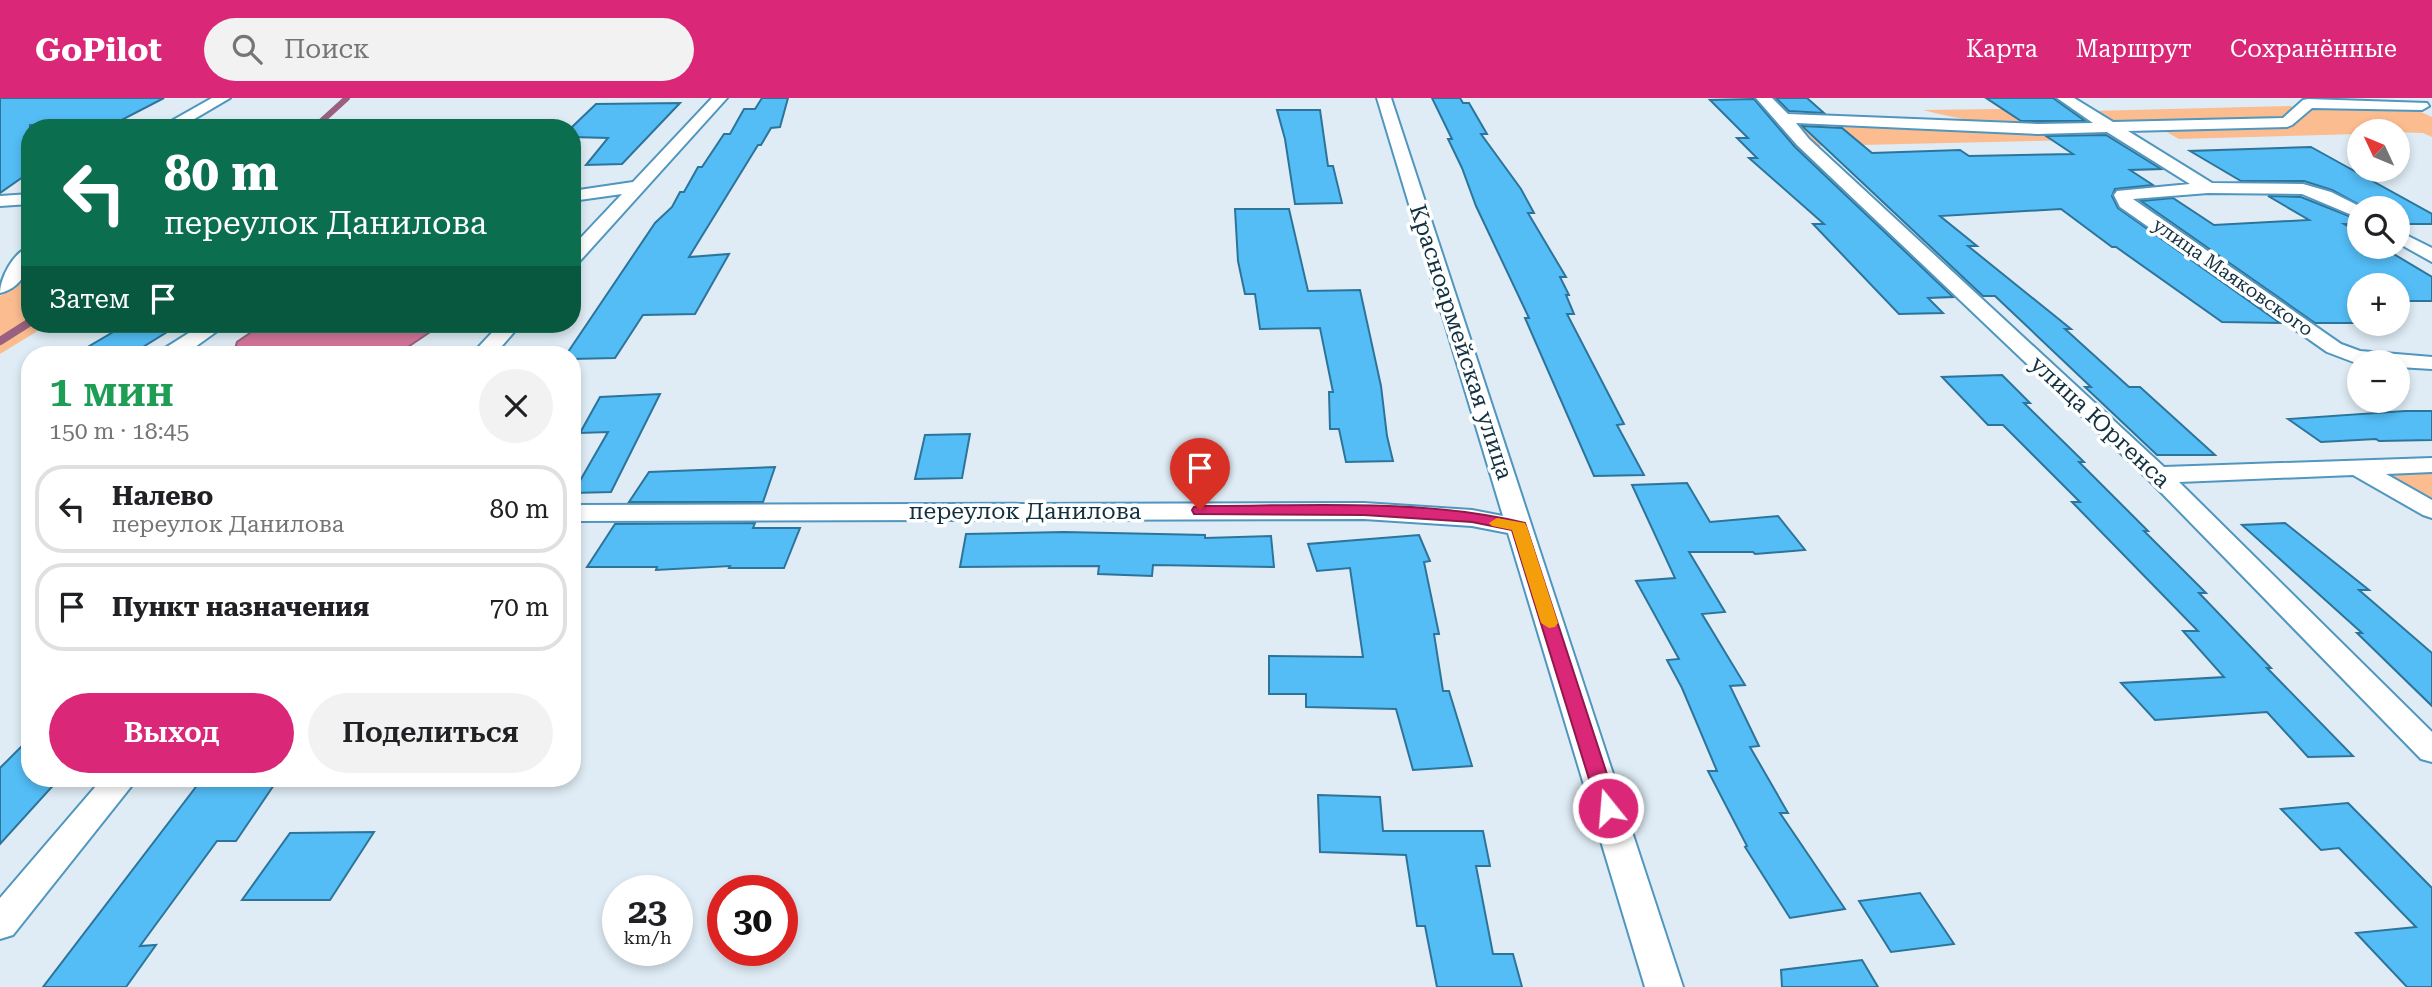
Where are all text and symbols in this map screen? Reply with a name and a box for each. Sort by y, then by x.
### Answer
search box [204,18,694,81]
text: GoPilot [35,30,162,69]
icon: search [228,30,266,68]
text: Поиск [284,34,370,64]
text: Карта [1966,35,2038,63]
text: Маршрут [2076,35,2192,63]
text: Сохранённые [2230,35,2397,63]
north arrow [2347,119,2410,182]
map controls [2347,119,2410,413]
text: 80 m [164,145,279,202]
icon: left [49,147,140,238]
button: search [2347,196,2410,259]
street label: Красноармейская улица [1404,201,1518,483]
text: переулок Данилова [164,204,487,242]
street label: улица Маяковского [2148,213,2318,341]
button: + [2347,273,2410,336]
icon: arrive [144,280,182,318]
text: Затем [49,284,130,314]
street label: улица Юргенса [2025,350,2176,494]
button: − [2347,350,2410,413]
text: 1 мин [49,367,174,416]
button: close [479,369,553,443]
text: 150 m · 18:45 [49,418,189,445]
pin [1170,438,1230,510]
icon: arrive [1181,449,1219,487]
text: Налево [112,481,213,511]
icon: left [53,490,91,528]
text: 80 m [490,494,549,524]
street label: переулок Данилова [909,498,1142,525]
text: переулок Данилова [112,511,344,538]
icon: arrive [53,588,91,626]
text: Пункт назначения [112,592,369,622]
text: 70 m [490,592,549,622]
button: Выход [49,693,294,773]
button: Поделиться [308,693,553,773]
position arrow [1571,771,1645,845]
speed limit sign: 30 [707,875,798,966]
text: 23 [628,891,667,932]
text: km/h [623,927,672,948]

